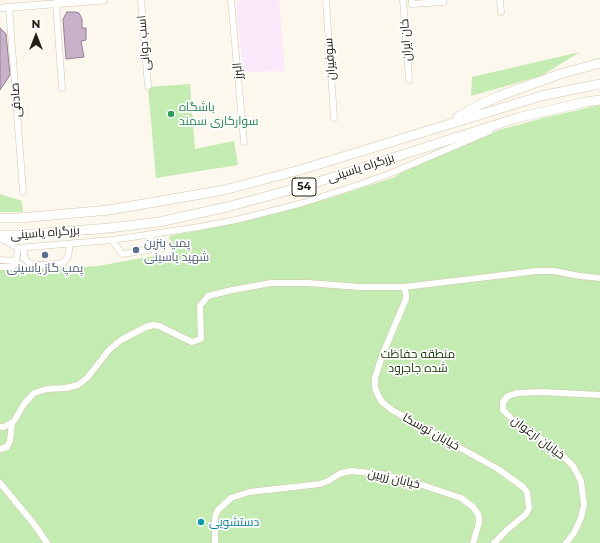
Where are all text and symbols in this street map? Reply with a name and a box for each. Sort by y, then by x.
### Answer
street label: اسب دوانی [134,15,154,71]
north arrow [16,16,56,56]
text: N [32,17,40,31]
street label: خان ایران [397,18,415,62]
street label: سوفیران [321,37,339,81]
street label: البرز [230,62,246,80]
street label: صادقی [8,82,24,118]
place label: باشگاه سوارکاری سمند [179,100,258,128]
marker: باشگاه سوارکاری سمند [166,109,176,119]
street label: بزرگراه یاسینی [326,150,396,186]
road number: 54 [292,178,316,196]
street label: بزرگراه یاسینی [10,223,80,243]
place label: پمپ بنزین شهید یاسینی [144,236,209,264]
marker: پمپ بنزین شهید یاسینی [131,245,141,255]
marker: پمپ گاز یاسینی [40,250,50,260]
place label: پمپ گاز یاسینی [7,261,83,275]
park label: منطقه حفاظت شده جاجرود [381,347,455,375]
street label: خیابان توسکا [400,410,462,454]
street label: خیابان ارغوان [508,413,568,463]
street label: خیابان زربین [367,466,421,492]
place label: دستشویی [209,515,259,529]
marker: دستشویی [196,517,206,527]

